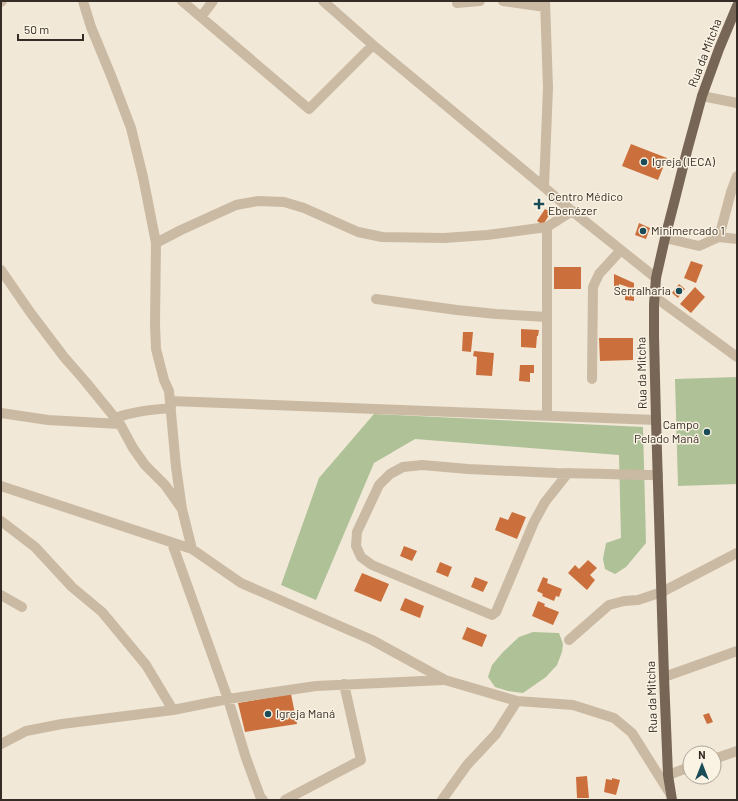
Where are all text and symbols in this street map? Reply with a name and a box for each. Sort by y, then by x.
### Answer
scale bar [18,16,83,42]
street label: Rua da Mitcha [685,16,724,89]
text: 50 m [24,22,49,36]
place label: Igreja (IECA) [652,154,716,168]
marker: Igreja (IECA) [639,157,649,167]
place label: Centro Médico Ebenézer [548,189,623,217]
marker: Centro Médico Ebenézer [533,198,545,210]
place label: Minimercado 1 [651,223,725,237]
marker: Minimercado 1 [638,226,648,236]
place label: Serralharia [614,283,671,297]
marker: Serralharia [674,286,684,296]
street label: Rua da Mitcha [633,337,649,409]
place label: Campo Pelado Maná [634,417,699,445]
marker: Campo Pelado Maná [702,427,712,437]
street label: Rua da Mitcha [643,661,659,733]
place label: Igreja Maná [276,706,335,720]
marker: Igreja Maná [263,709,273,719]
north arrow [682,745,722,785]
text: N [698,748,706,761]

